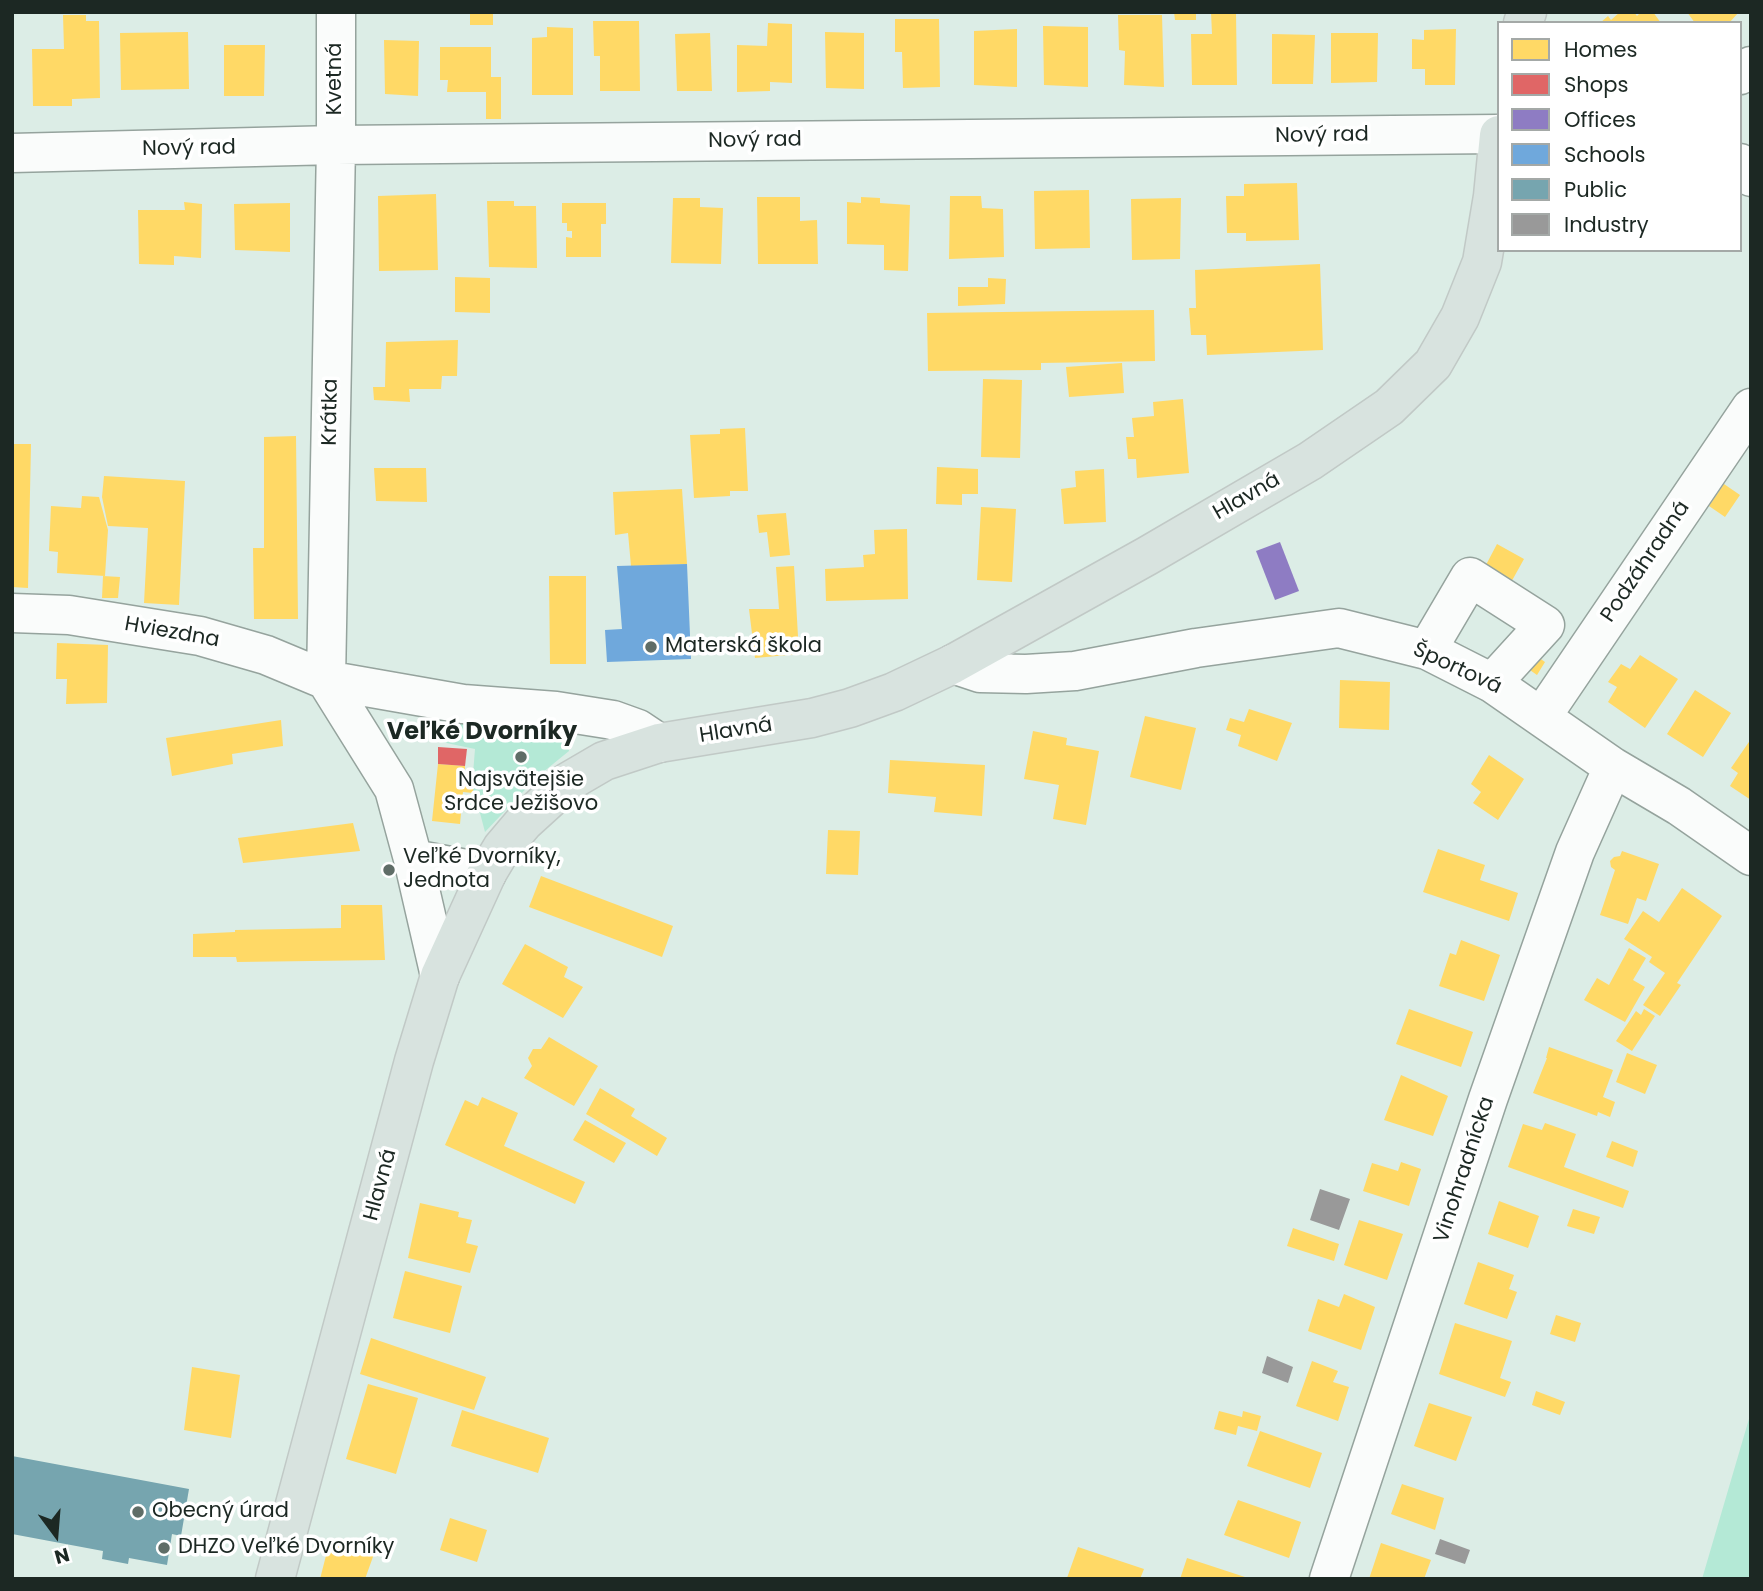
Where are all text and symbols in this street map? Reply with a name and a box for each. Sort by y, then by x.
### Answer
legend [1497,21,1742,252]
text: Homes [1564,35,1638,64]
street label: Kvetná [323,43,349,115]
text: Shops [1564,70,1628,99]
text: Offices [1564,105,1636,134]
street label: Nový rad [1275,123,1369,149]
street label: Nový rad [708,128,802,154]
street label: Nový rad [142,136,236,162]
text: Schools [1564,140,1646,169]
text: Public [1564,175,1627,204]
text: Industry [1564,210,1649,239]
street label: Krátka [318,378,344,446]
street label: Hlavná [1209,468,1285,526]
street label: Podzáhradná [1596,497,1696,627]
street label: Hviezdna [123,612,221,654]
place label: Materská škola [665,634,822,660]
street label: Športová [1409,638,1505,700]
marker: Materská škola [643,639,659,655]
street label: Hlavná [698,713,774,749]
district label: Veľké Dvorníky [387,719,577,747]
marker: Najsvätejšie Srdce Ježišovo [513,749,529,765]
place label: Najsvätejšie Srdce Ježišovo [444,768,598,818]
place label: Veľké Dvorníky, Jednota [403,845,561,895]
marker: Veľké Dvorníky, Jednota [381,862,397,878]
street label: Vinohradnícka [1429,1094,1501,1246]
street label: Hlavná [359,1146,403,1224]
place label: Obecný úrad [152,1499,289,1525]
north arrow [21,1500,91,1570]
marker: Obecný úrad [130,1504,146,1520]
place label: DHZO Veľké Dvorníky [178,1535,394,1561]
marker: DHZO Veľké Dvorníky [156,1540,172,1556]
text: N [51,1541,73,1571]

